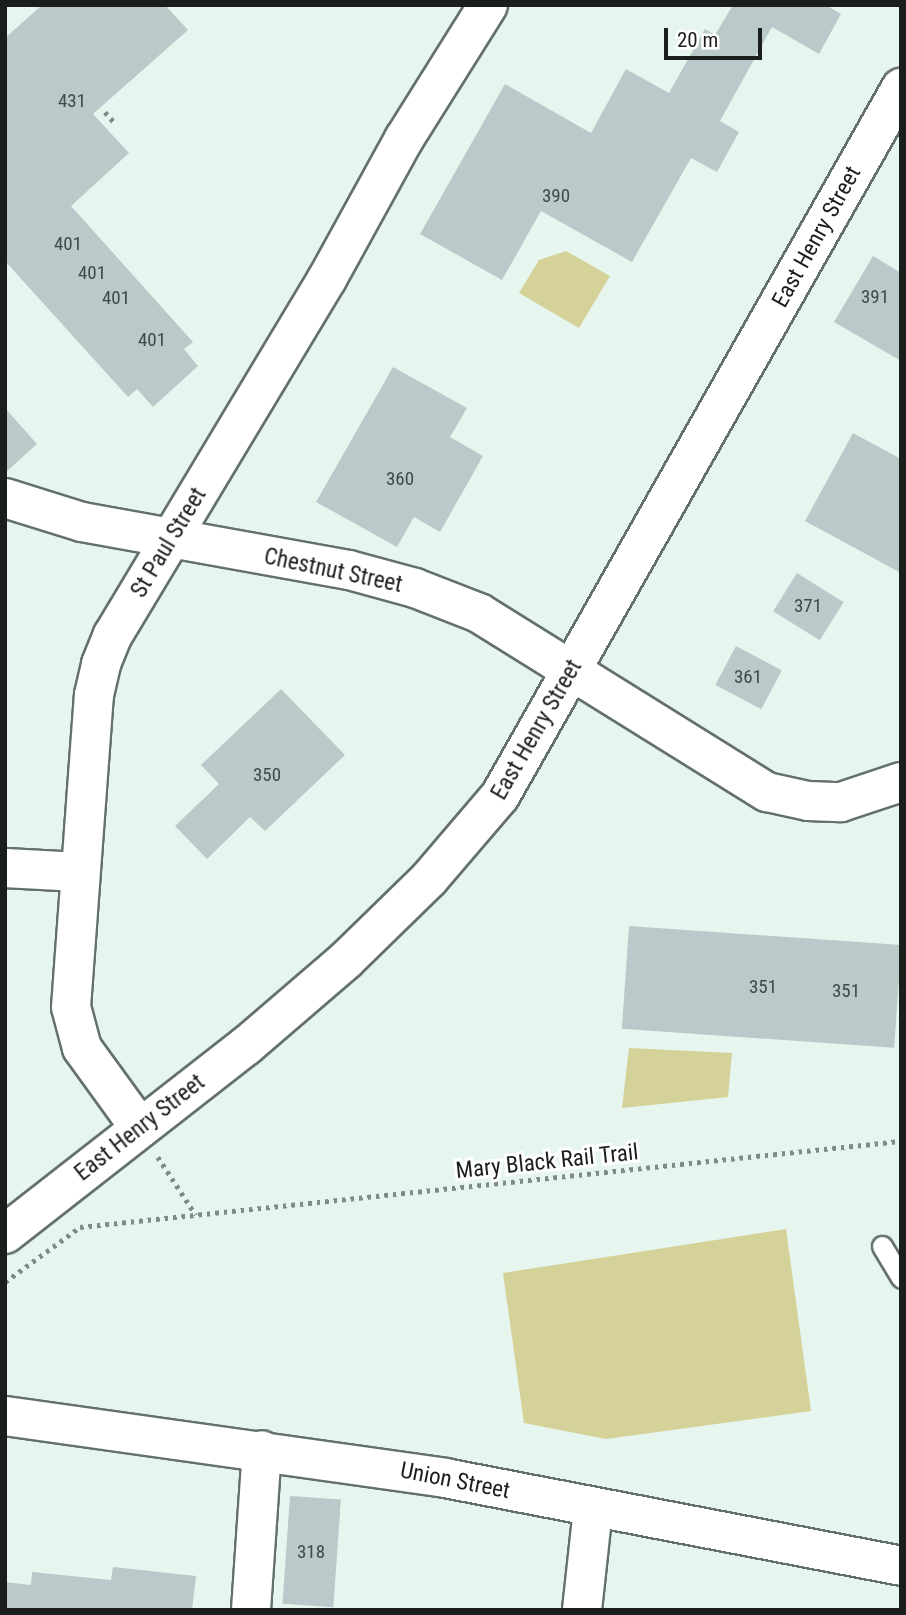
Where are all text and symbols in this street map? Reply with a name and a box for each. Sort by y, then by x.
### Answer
scale bar [668,14,766,58]
text: 20 m [677,28,718,52]
house number: 431 [58,90,86,112]
street label: East Henry Street [767,162,867,312]
house number: 390 [542,185,570,207]
house number: 401 [54,233,82,255]
house number: 401 [78,262,106,284]
house number: 391 [861,286,889,308]
house number: 401 [102,287,130,309]
house number: 401 [138,329,166,351]
house number: 360 [386,468,414,490]
street label: St Paul Street [125,483,213,603]
street label: Chestnut Street [261,543,405,599]
house number: 371 [794,595,822,617]
street label: East Henry Street [486,655,588,805]
house number: 361 [734,666,762,688]
house number: 350 [253,764,281,786]
house number: 351 [749,976,777,998]
house number: 351 [832,980,860,1002]
street label: East Henry Street [70,1069,210,1187]
street label: Mary Black Rail Trail [454,1139,640,1185]
street label: Union Street [398,1457,512,1505]
house number: 318 [297,1541,325,1563]

